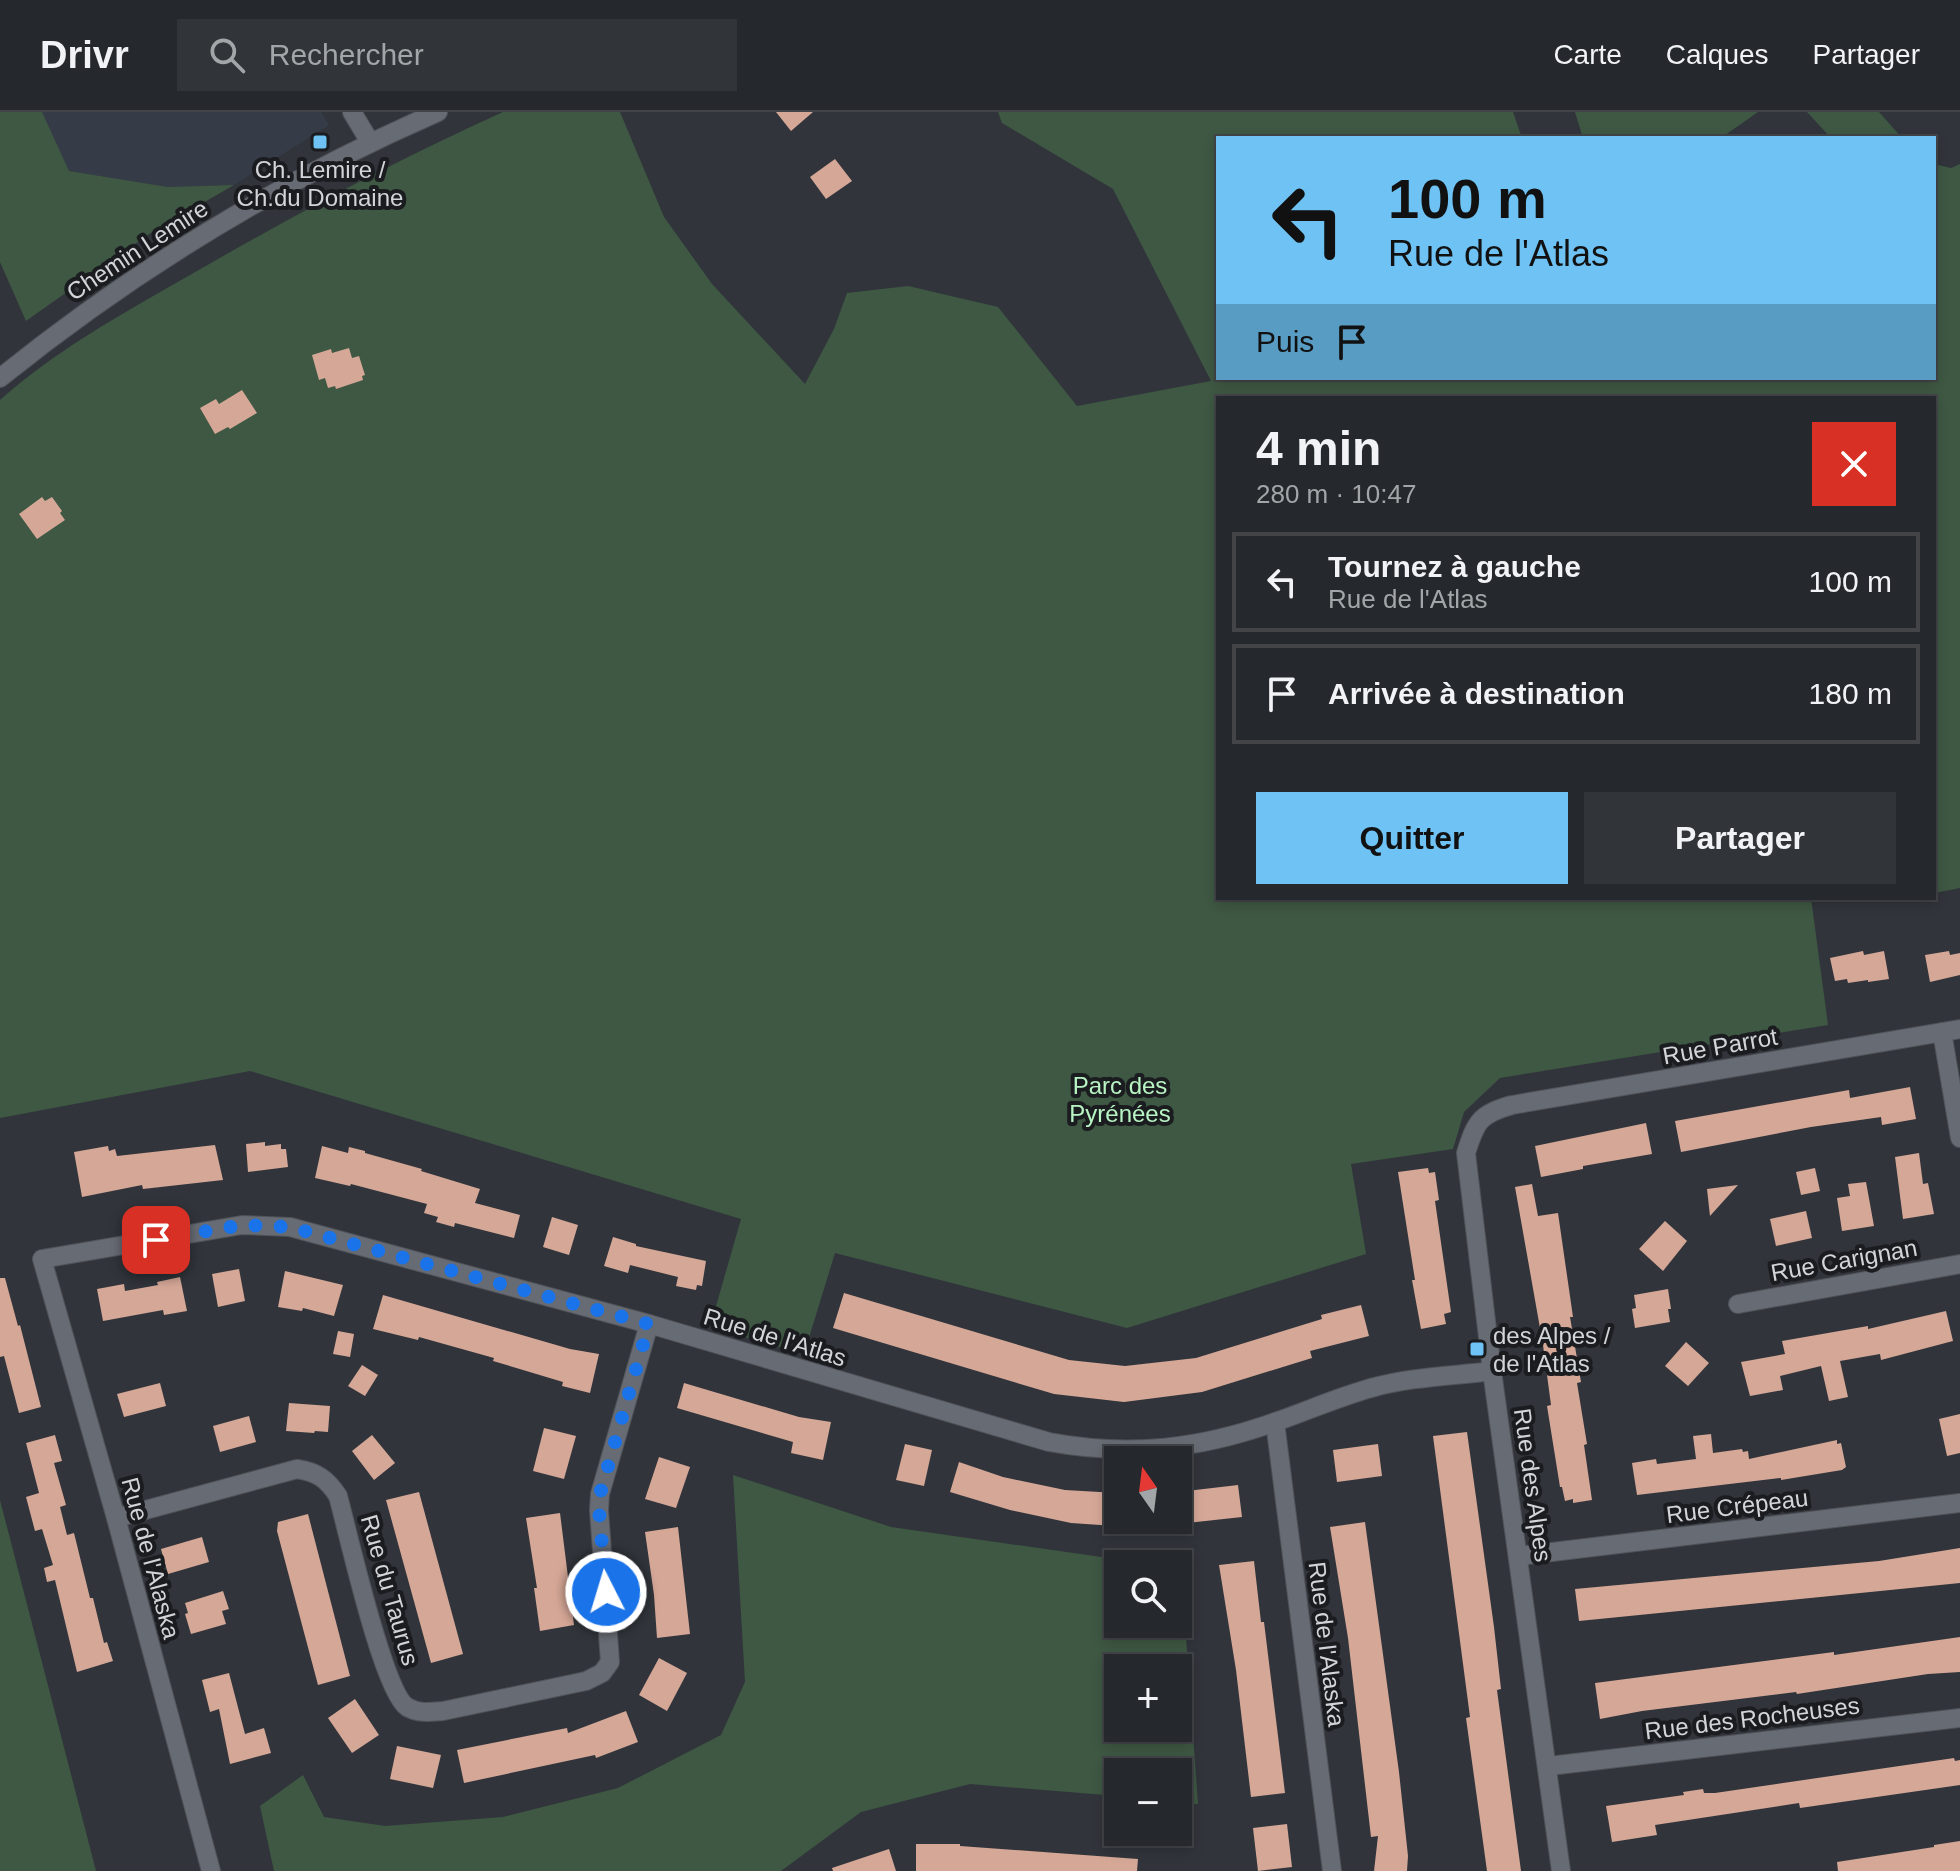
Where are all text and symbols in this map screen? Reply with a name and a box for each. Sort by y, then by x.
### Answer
search box [177,19,737,91]
icon: search [205,33,249,77]
text: Drivr [40,34,129,76]
text: Rechercher [269,38,424,71]
text: Carte [1553,39,1622,70]
text: Calques [1666,39,1769,70]
text: Partager [1813,39,1920,70]
marker: Ch. Lemire / Ch.du Domaine [311,133,329,151]
place label: Ch. Lemire / Ch.du Domaine [237,156,403,211]
text: 100 m [1388,167,1547,230]
icon: left [1256,168,1360,272]
street label: Chemin Lemire [61,194,213,306]
text: Rue de l'Atlas [1388,233,1609,274]
icon: arrive [1330,320,1374,364]
text: Puis [1256,325,1314,358]
text: 4 min [1256,422,1381,475]
button: close [1812,422,1896,506]
text: 280 m · 10:47 [1256,479,1416,509]
text: Tournez à gauche [1328,550,1581,583]
icon: left [1260,560,1304,604]
text: 100 m [1809,565,1892,598]
text: Rue de l'Atlas [1328,584,1488,614]
icon: arrive [1260,672,1304,716]
text: Arrivée à destination [1328,677,1625,710]
text: 180 m [1809,677,1892,710]
button: Quitter [1256,792,1568,884]
button: Partager [1584,792,1896,884]
street label: Rue Parrot [1661,1023,1780,1069]
park label: Parc des Pyrénées [1069,1072,1171,1127]
pin [122,1206,190,1274]
icon: arrive [134,1218,178,1262]
street label: Rue Carignan [1769,1234,1919,1286]
street label: Rue de l'Atlas [701,1303,849,1371]
place label: des Alpes / de l'Atlas [1493,1322,1611,1377]
marker: des Alpes / de l'Atlas [1468,1340,1486,1358]
street label: Rue des Alpes [1509,1406,1557,1564]
north arrow [1104,1446,1192,1534]
map controls [1104,1446,1192,1846]
street label: Rue de l'Alaska [116,1474,186,1642]
street label: Rue Crépeau [1665,1484,1809,1528]
street label: Rue du Taurus [356,1511,424,1669]
position arrow [564,1550,648,1634]
button: search [1104,1550,1192,1638]
street label: Rue de l'Alaska [1303,1560,1351,1729]
button: + [1104,1654,1192,1742]
street label: Rue des Rocheuses [1643,1691,1861,1745]
button: − [1104,1758,1192,1846]

